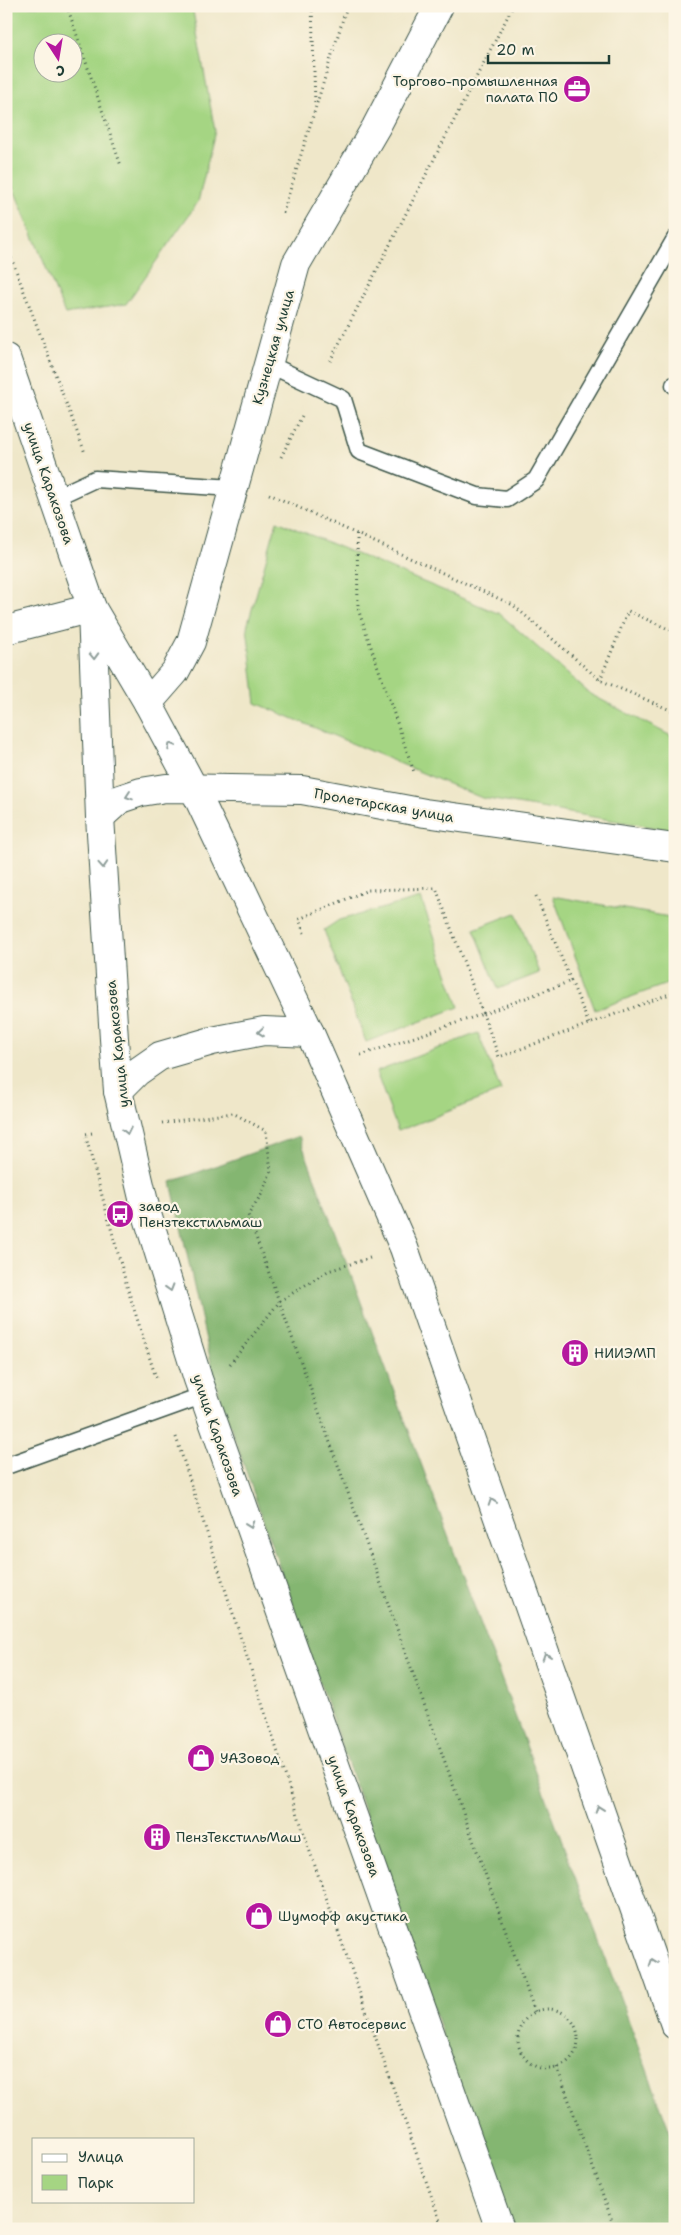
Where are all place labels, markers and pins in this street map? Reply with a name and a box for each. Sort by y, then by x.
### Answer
place label: Торгово-промышленная палата ПО [393,72,558,106]
office icon: Торгово-промышленная палата ПО [562,74,592,104]
place label: завод Пензтекстильмаш [139,1197,262,1231]
bus stop icon: завод Пензтекстильмаш [105,1199,135,1229]
building icon: НИИЭМП [560,1338,590,1368]
place label: НИИЭМП [594,1344,656,1362]
shop icon: УАЗовод [186,1743,216,1773]
place label: УАЗовод [220,1749,280,1767]
building icon: ПензТекстильМаш [142,1822,172,1852]
place label: ПензТекстильМаш [176,1828,301,1846]
shop icon: Шумофф акустика [244,1901,274,1931]
place label: Шумофф акустика [278,1907,408,1925]
shop icon: СТО Автосервис [263,2009,293,2039]
place label: СТО Автосервис [297,2015,407,2033]

